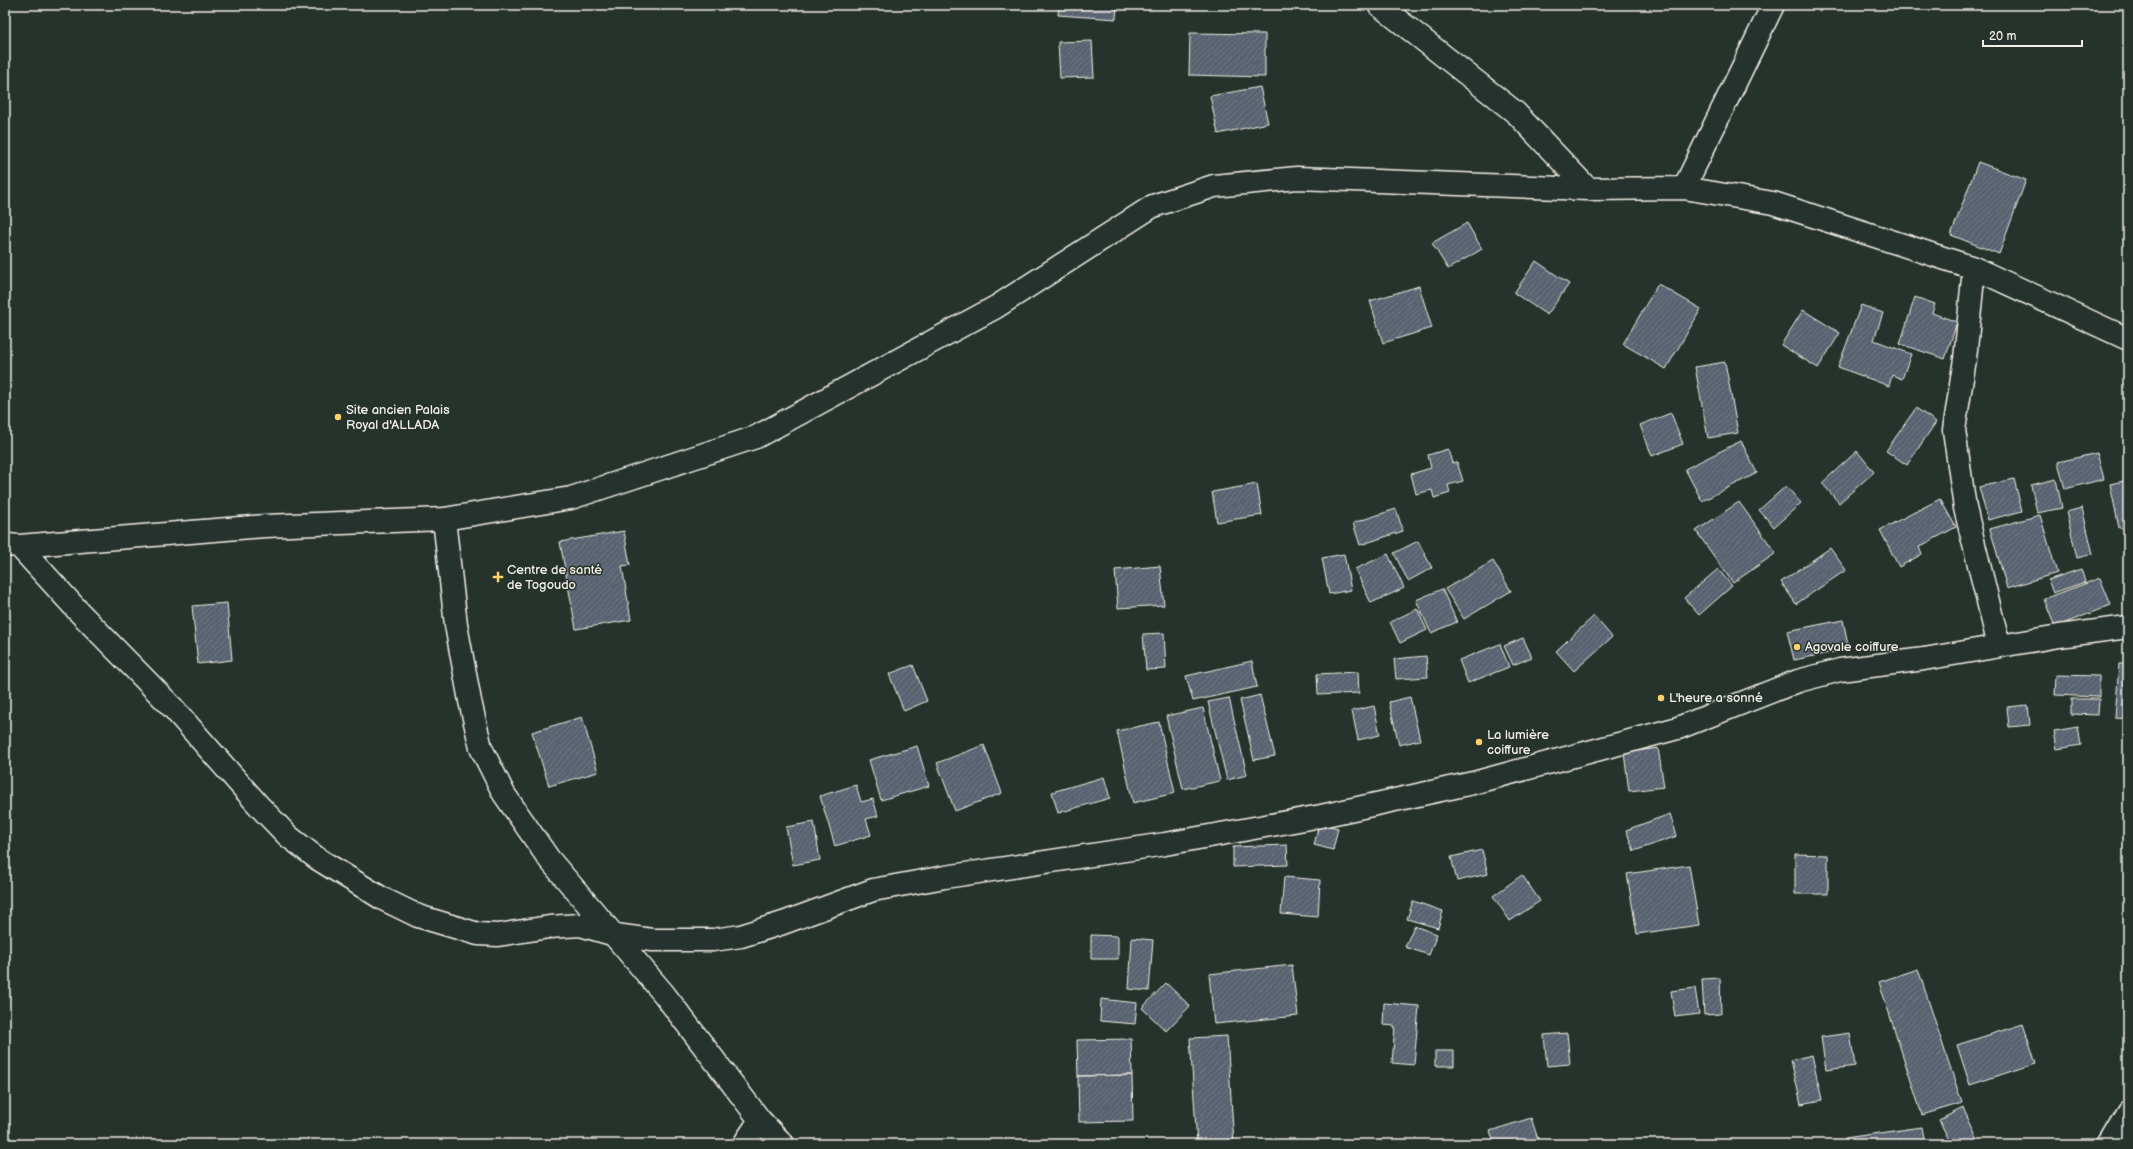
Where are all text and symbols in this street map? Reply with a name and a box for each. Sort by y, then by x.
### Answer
scale bar [1983,22,2082,48]
text: 20 m [1989,29,2016,44]
place label: Site ancien Palais Royal d'ALLADA [346,402,450,433]
marker: Site ancien Palais Royal d'ALLADA [333,412,343,422]
place label: Centre de santé de Togoudo [507,562,602,593]
marker: Centre de santé de Togoudo [492,571,504,583]
place label: Agovale coiffure [1805,639,1899,655]
marker: Agovale coiffure [1792,642,1802,652]
place label: L'heure a sonné [1669,690,1763,706]
marker: L'heure a sonné [1656,693,1666,703]
place label: La lumière coiffure [1487,727,1549,758]
marker: La lumière coiffure [1474,737,1484,747]

